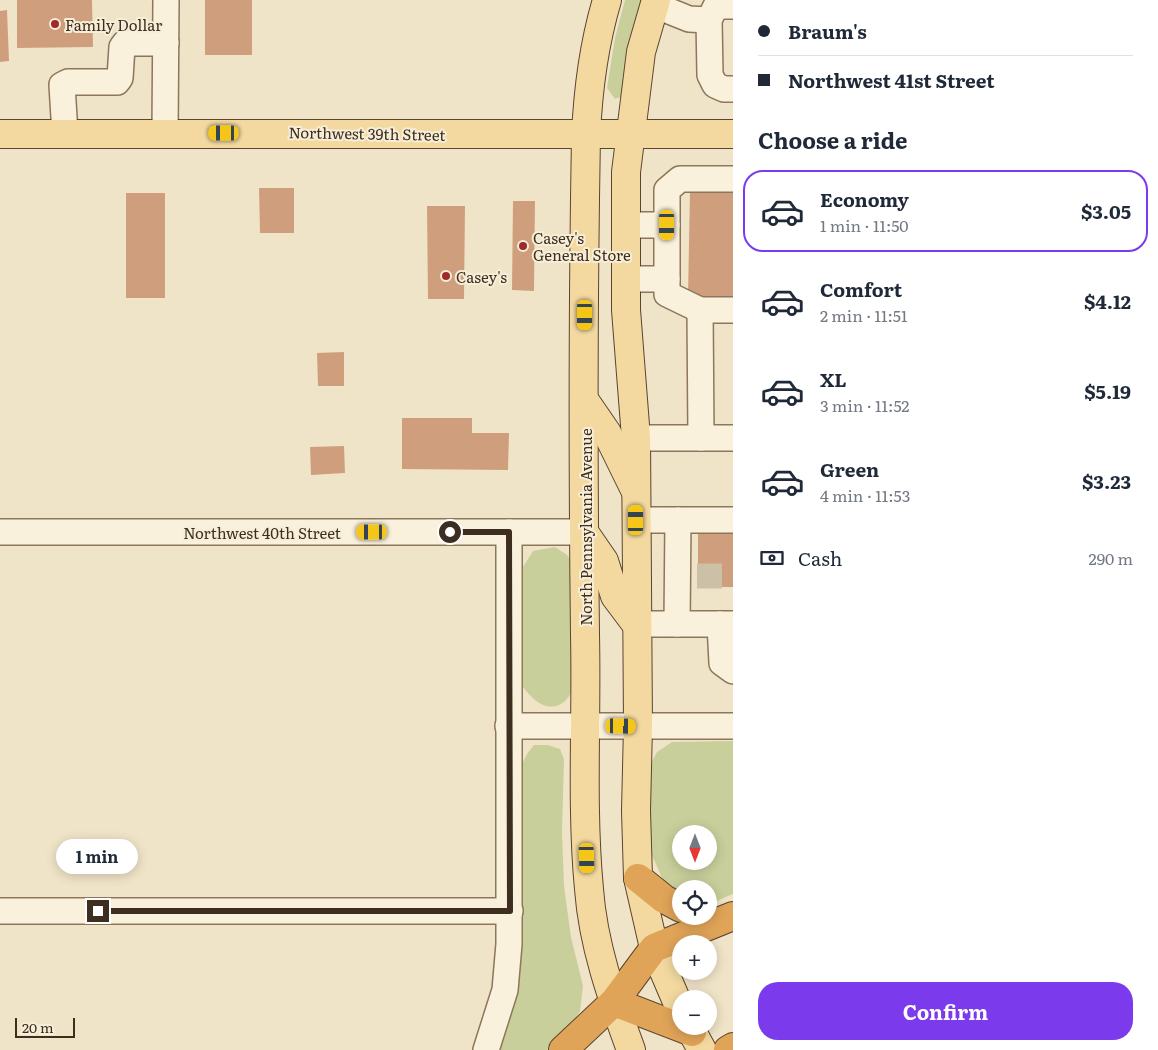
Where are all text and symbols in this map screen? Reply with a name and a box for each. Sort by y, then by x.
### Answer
place label: Family Dollar [65,13,162,36]
text: Braum's [788,17,867,45]
marker: Family Dollar [49,18,61,30]
text: Northwest 41st Street [788,66,995,94]
street label: Northwest 39th Street [288,120,446,146]
text: Choose a ride [758,123,907,156]
car [209,126,239,141]
text: Economy [820,185,909,213]
icon: car [760,189,805,234]
text: $3.05 [1081,197,1131,225]
car [659,210,674,240]
text: 1 min · 11:50 [820,213,909,237]
place label: Casey's General Store [533,226,631,266]
marker: Casey's General Store [517,240,529,252]
place label: Casey's [456,265,507,288]
marker: Casey's [440,270,452,282]
text: Comfort [820,275,902,303]
icon: car [760,279,805,324]
text: $4.12 [1084,287,1131,315]
car [577,300,592,330]
text: 2 min · 11:51 [820,303,907,327]
text: XL [820,365,847,393]
icon: car [760,369,805,414]
text: $5.19 [1084,377,1131,405]
text: 3 min · 11:52 [820,393,909,417]
street label: North Pennsylvania Avenue [574,428,597,626]
text: Green [820,455,879,483]
icon: car [760,459,805,504]
text: $3.23 [1082,467,1131,495]
text: 4 min · 11:53 [820,483,910,507]
car [628,505,643,535]
street label: Northwest 40th Street [183,521,341,544]
route start [439,521,461,543]
car [357,525,387,540]
icon: cash [758,544,786,572]
text: Cash [798,544,842,572]
text: 290 m [1089,546,1133,570]
car [605,718,636,734]
north arrow [672,825,718,870]
map controls [672,825,717,1035]
callout: 1 min [57,838,139,874]
car [578,843,595,873]
text: 1 min [76,844,118,868]
button: locate [672,880,717,925]
route end [87,900,109,922]
button: + [672,935,717,980]
button: Confirm [758,982,1133,1040]
button: − [672,990,717,1035]
scale bar [15,1015,75,1038]
text: 20 m [22,1017,54,1037]

